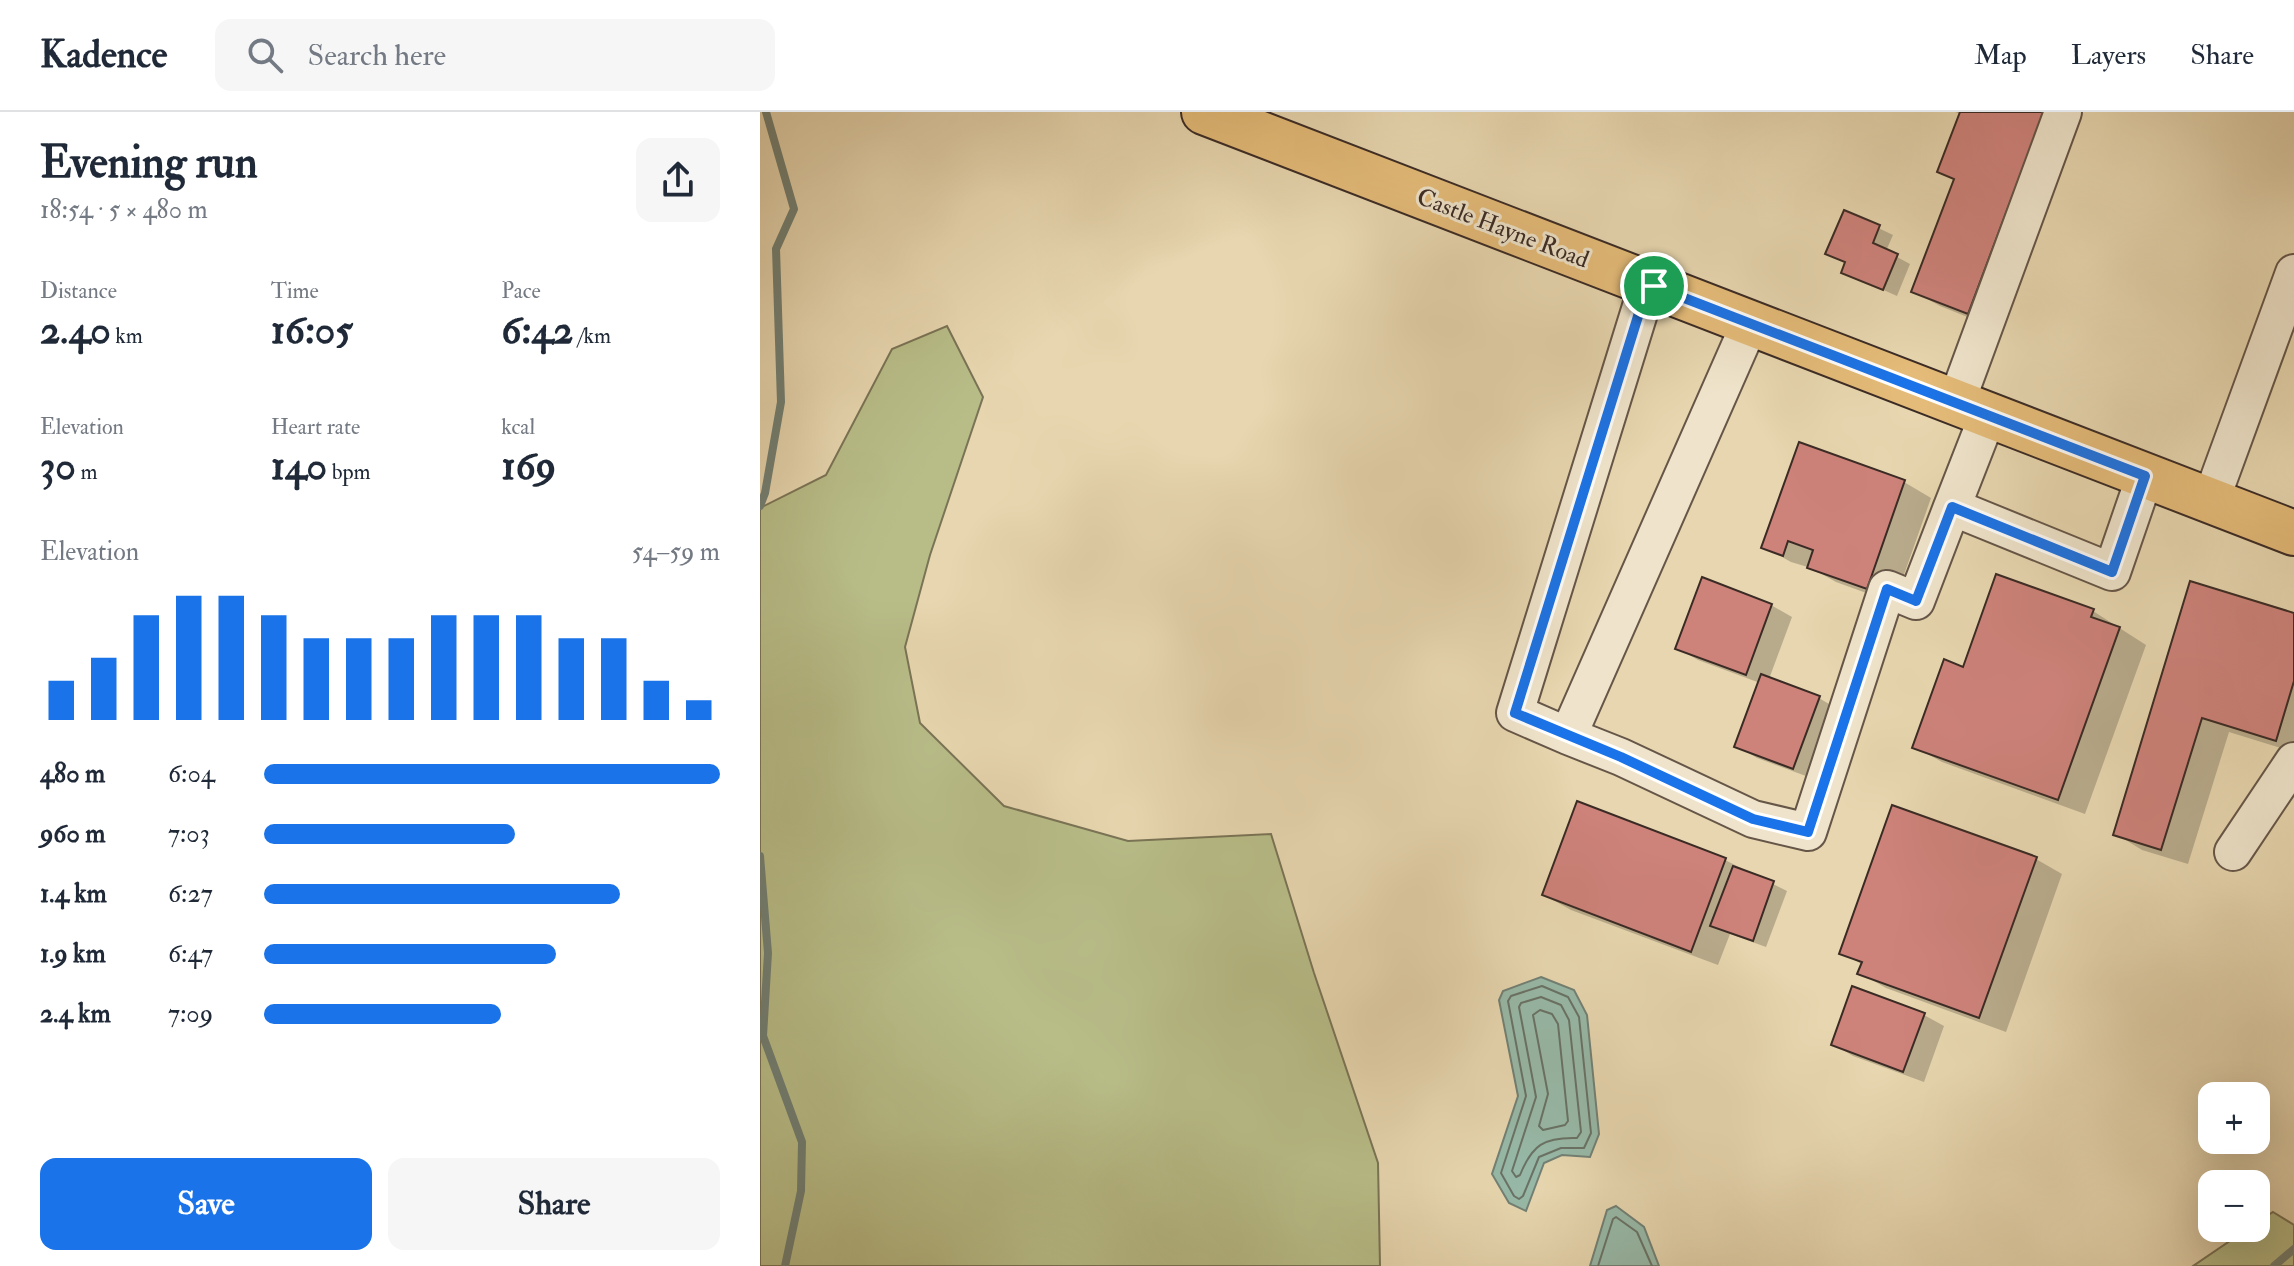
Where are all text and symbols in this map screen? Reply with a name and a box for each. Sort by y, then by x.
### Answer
search box [215,19,775,91]
text: Kadence [40,31,167,79]
icon: search [243,33,287,77]
text: Search here [307,37,446,74]
text: Map [1974,38,2027,73]
text: Layers [2071,38,2146,73]
text: Share [2190,38,2254,73]
text: Evening run [40,136,258,191]
button: share [636,138,720,222]
street label: Castle Hayne Road [1412,181,1593,276]
text: 18:54 · 5 × 480 m [40,194,208,226]
pin [1620,252,1688,320]
icon: arrive [1632,264,1676,308]
text: Distance [40,277,117,305]
text: Time [271,277,319,305]
text: Pace [501,277,541,305]
text: 2.40 [40,305,111,356]
text: 16:05 [271,305,353,356]
text: 6:42 [501,305,573,356]
text: km [111,322,143,350]
text: /km [573,322,611,350]
text: Elevation [40,413,124,441]
text: Heart rate [271,413,360,441]
text: kcal [501,413,535,441]
text: 30 [40,441,76,492]
text: 140 [271,441,327,492]
text: 169 [501,441,556,492]
text: m [76,458,98,486]
text: bpm [327,458,371,486]
text: Elevation [40,536,139,568]
text: 54–59 m [632,536,720,568]
text: 480 m [40,758,105,790]
text: 6:04 [168,758,215,790]
text: 960 m [40,818,105,850]
text: 7:03 [168,818,210,850]
text: 1.4 km [40,878,107,910]
text: 6:27 [168,878,213,910]
text: 1.9 km [40,938,106,970]
text: 6:47 [168,938,213,970]
text: 2.4 km [40,998,111,1030]
text: 7:09 [168,998,213,1030]
map controls [2198,1082,2270,1242]
button: + [2198,1082,2270,1154]
button: Save [40,1158,372,1250]
button: Share [388,1158,720,1250]
button: − [2198,1170,2270,1242]

